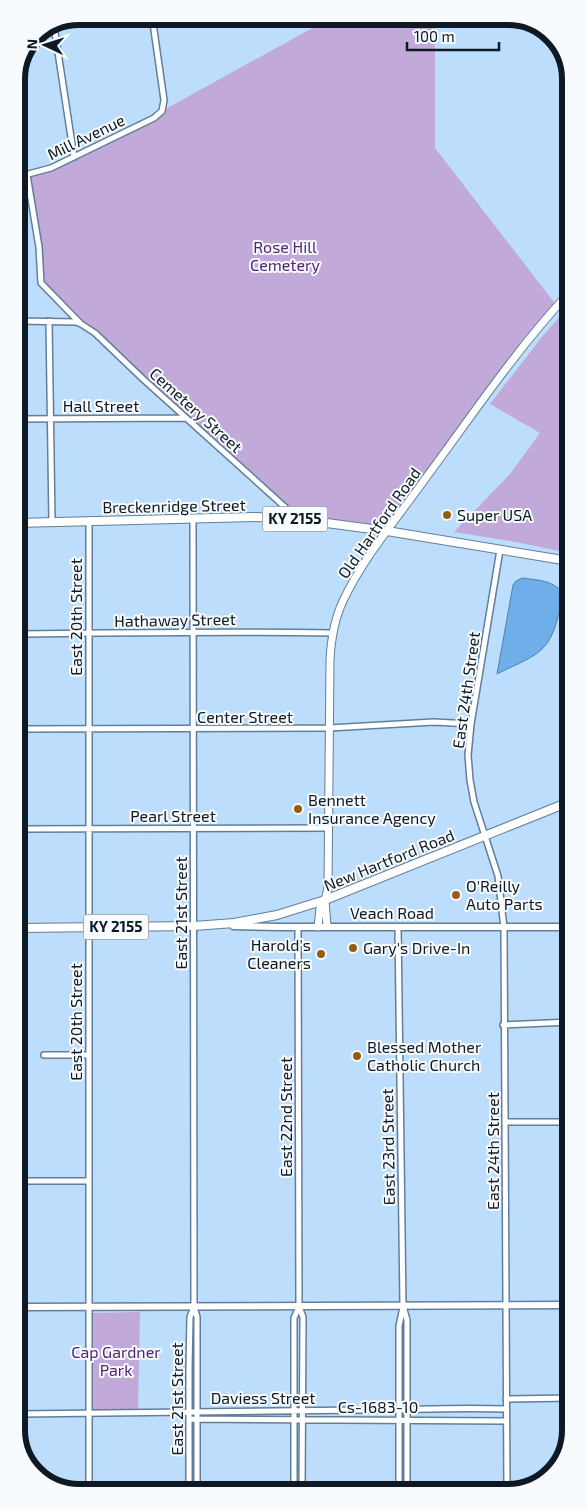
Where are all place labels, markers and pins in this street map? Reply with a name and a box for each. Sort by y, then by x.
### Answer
place label: Super USA [457,505,532,524]
marker: Super USA [441,509,453,521]
place label: Bennett Insurance Agency [308,790,436,827]
marker: Bennett Insurance Agency [292,803,304,815]
place label: O'Reilly Auto Parts [466,876,543,913]
marker: O'Reilly Auto Parts [450,889,462,901]
place label: Harold's Cleaners [247,935,311,972]
place label: Gary's Drive-In [363,938,470,957]
marker: Gary's Drive-In [347,942,359,954]
marker: Harold's Cleaners [315,948,327,960]
place label: Blessed Mother Catholic Church [367,1037,482,1074]
marker: Blessed Mother Catholic Church [351,1050,363,1062]

